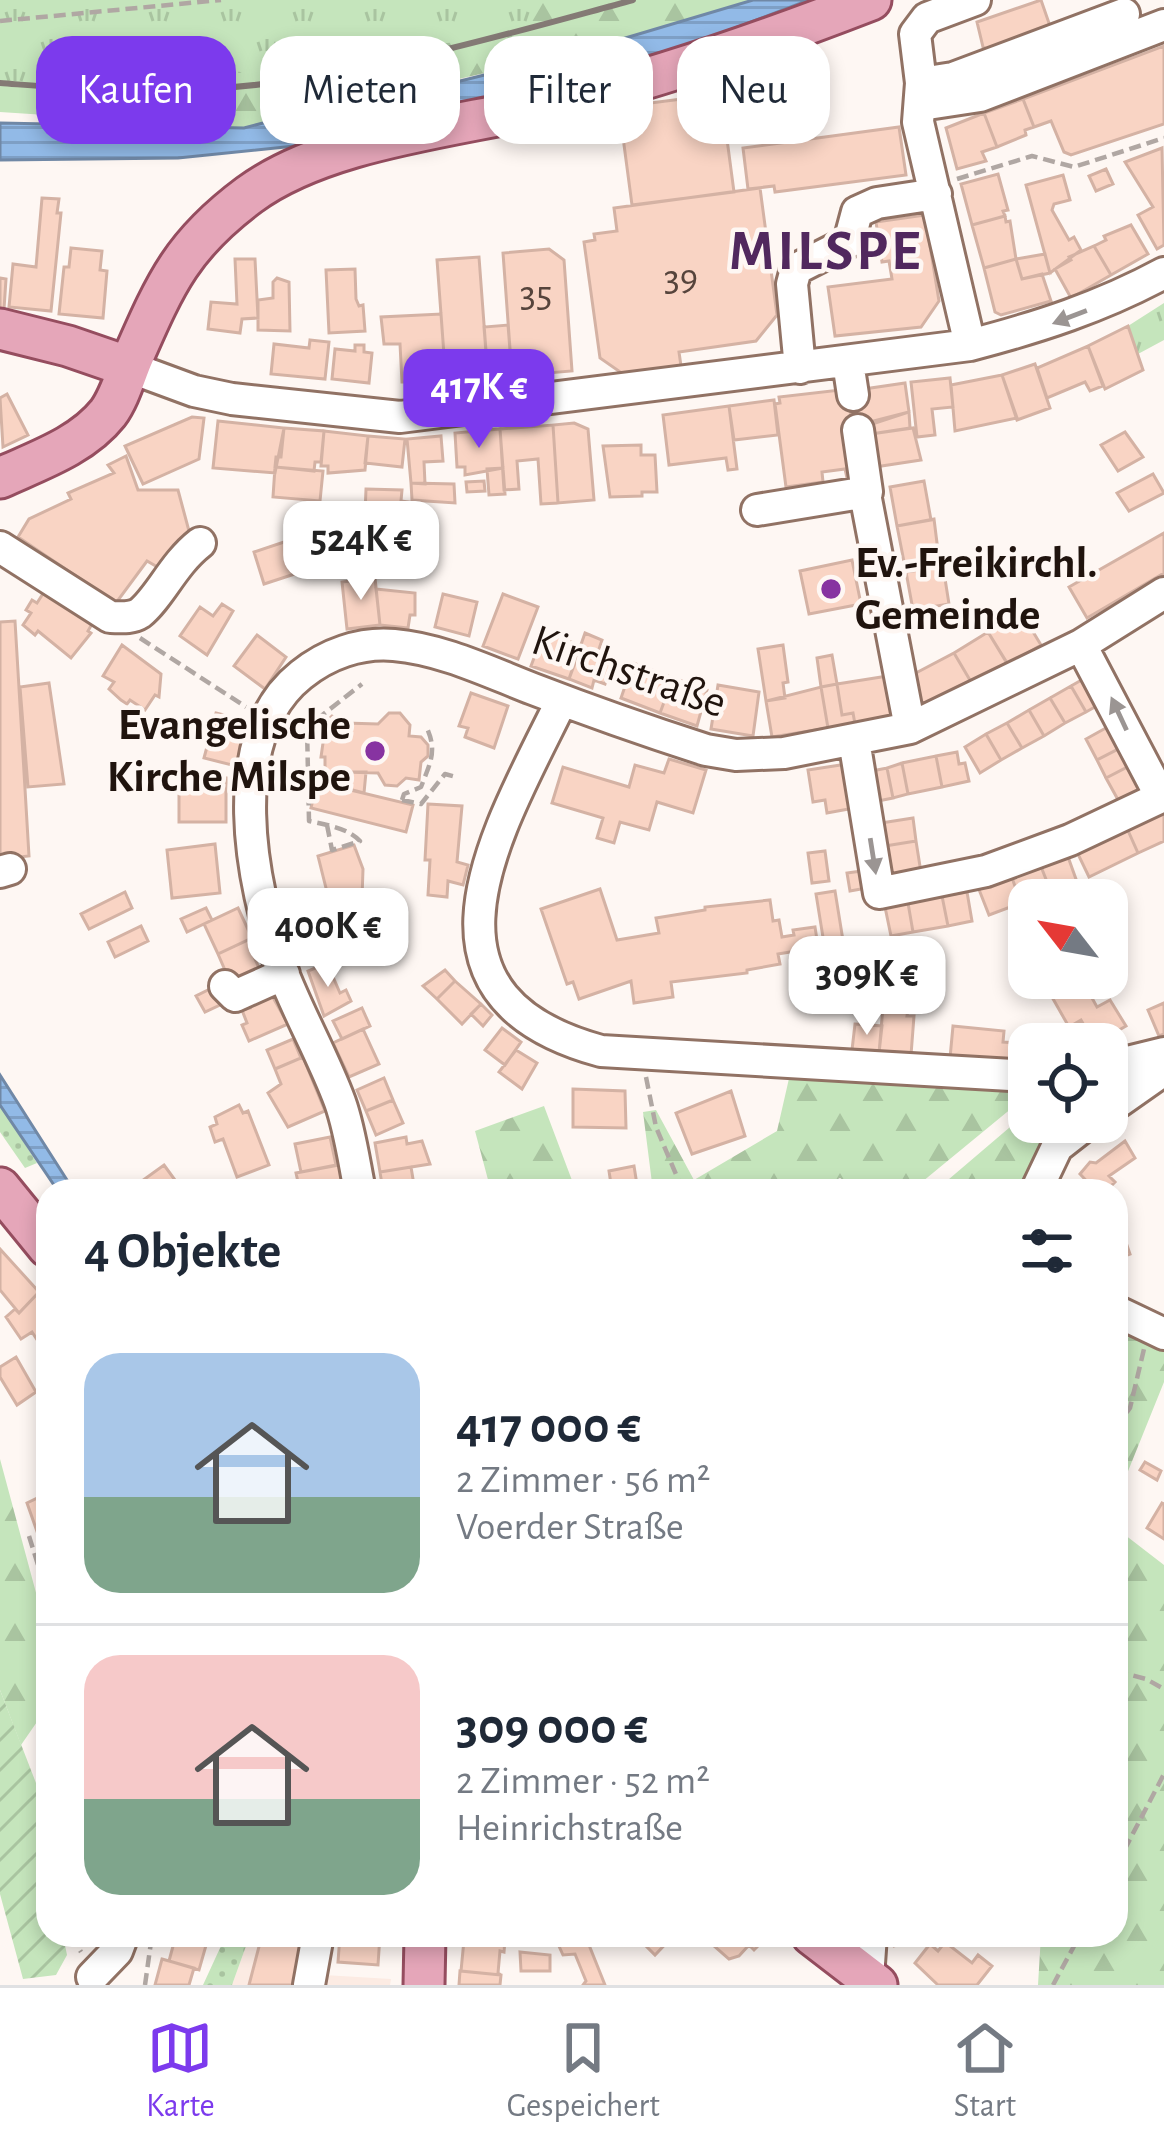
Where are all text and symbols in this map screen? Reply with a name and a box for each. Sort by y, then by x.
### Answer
chip: Kaufen [36,36,236,144]
chip: Mieten [260,36,460,144]
chip: Filter [484,36,653,144]
chip: Neu [677,36,830,144]
district label: MILSPE [729,223,923,280]
house number: 39 [664,259,698,298]
house number: 35 [520,275,552,314]
one-way arrow [1052,308,1088,327]
pin: 417K € [381,349,577,451]
text: 417K € [430,368,528,407]
pin: 524K € [263,501,459,603]
text: 524K € [310,520,412,559]
place label: Ev.-Freikirchl. Gemeinde [855,541,1098,638]
marker: Ev.-Freikirchl. Gemeinde [818,576,844,602]
street label: Kirchstraße [526,618,732,726]
one-way arrow [1109,696,1129,731]
place label: Evangelische Kirche Milspe [107,703,351,800]
marker: Evangelische Kirche Milspe [362,738,388,764]
one-way arrow [864,837,882,875]
north arrow [1008,879,1128,999]
map controls [1008,879,1128,1143]
pin: 400K € [230,888,426,990]
text: 400K € [274,907,382,946]
pin: 309K € [769,936,965,1038]
text: 309K € [816,955,918,994]
button: locate [1008,1023,1128,1143]
icon: filters [1014,1218,1080,1284]
text: 4 Objekte [84,1226,281,1277]
icon: home [180,1401,324,1545]
text: 417 000 € [456,1401,641,1452]
text: 2 Zimmer · 56 m² [456,1461,710,1500]
text: Voerder Straße [456,1508,684,1547]
text: 309 000 € [456,1702,648,1753]
icon: home [180,1703,324,1847]
text: 2 Zimmer · 52 m² [456,1762,710,1801]
text: Heinrichstraße [456,1809,683,1848]
tab: Karte [146,2015,215,2127]
tab: Gespeichert [507,2015,660,2127]
tab: Start [952,2015,1018,2127]

